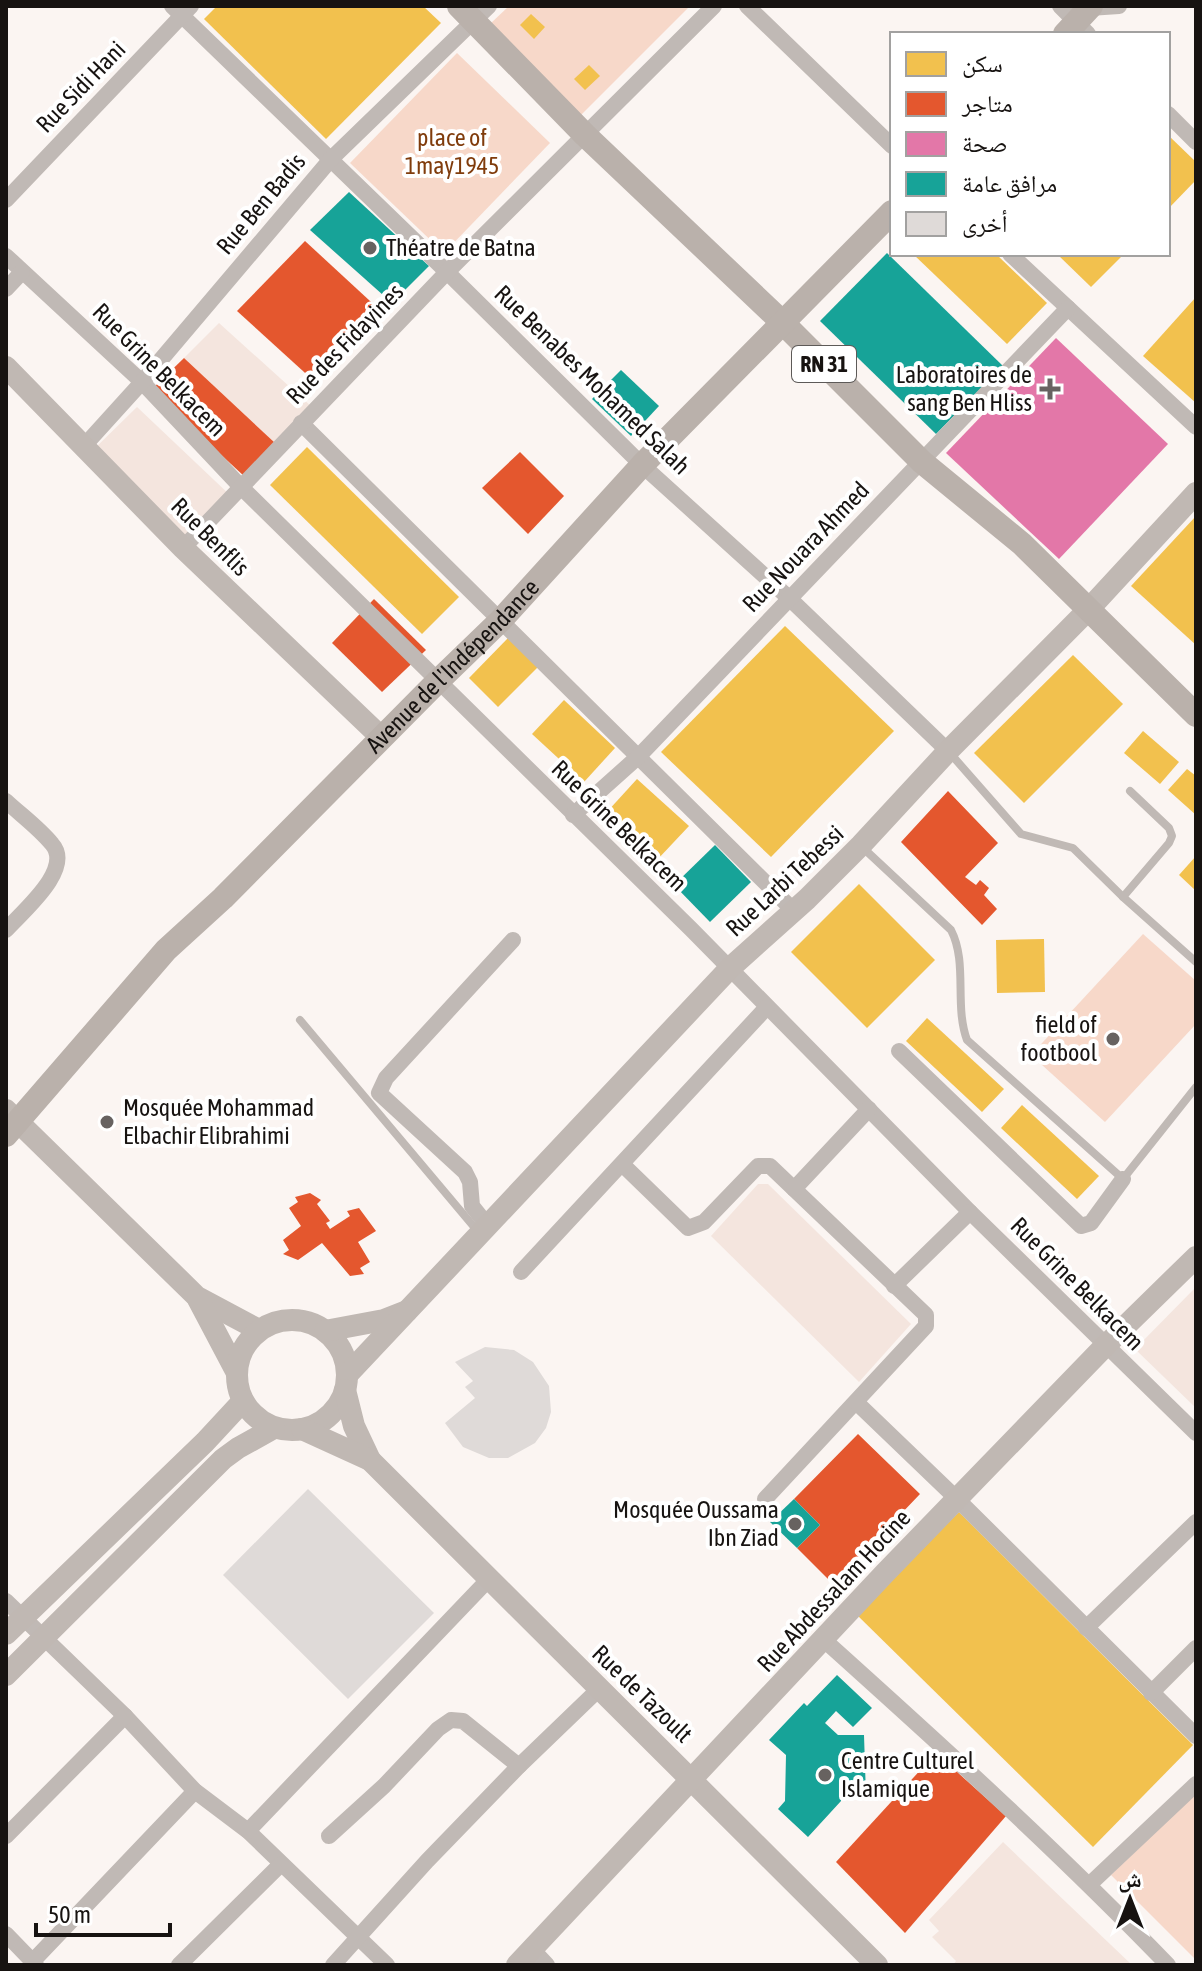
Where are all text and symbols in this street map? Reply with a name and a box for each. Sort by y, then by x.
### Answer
legend [890,32,1170,256]
street label: Rue Sidi Hani [31,36,131,138]
text: سكن [962,50,1003,78]
text: متاجر [961,90,1013,117]
park label: place of 1may1945 [405,124,499,179]
text: صحة [962,130,1008,157]
street label: Rue Ben Badis [211,148,310,259]
text: مرافق عامة [962,170,1057,198]
text: أخرى [962,210,1008,238]
place label: Théatre de Batna [386,234,536,261]
marker: Théatre de Batna [361,239,379,257]
street label: Rue des Fidayines [281,278,409,409]
street label: Rue Benabes Mohamed Salah [489,280,695,480]
street label: Rue Grine Belkacem [87,298,231,442]
road number: RN 31 [792,346,856,382]
place label: Laboratoires de sang Ben Hliss [896,361,1032,416]
marker: Laboratoires de sang Ben Hliss [1039,378,1061,400]
street label: Rue Nouara Ahmed [737,476,874,617]
street label: Rue Benflis [166,492,255,581]
street label: Avenue de l'Indépendance [360,574,544,758]
street label: Rue Grine Belkacem [547,755,692,897]
street label: Rue Larbi Tebessi [721,820,849,942]
place label: field of footbool [1021,1011,1098,1066]
marker: field of footbool [1104,1030,1122,1048]
place label: Mosquée Mohammad Elbachir Elibrahimi [123,1094,314,1149]
marker: Mosquée Mohammad Elbachir Elibrahimi [98,1113,116,1131]
street label: Rue Grine Belkacem [1005,1212,1149,1356]
place label: Mosquée Oussama Ibn Ziad [613,1496,779,1551]
street label: Rue Abdessalam Hocine [752,1504,916,1677]
marker: Mosquée Oussama Ibn Ziad [786,1515,804,1533]
street label: Rue de Tazoult [587,1640,698,1748]
place label: Centre Culturel Islamique [841,1747,975,1802]
marker: Centre Culturel Islamique [816,1766,834,1784]
north arrow [1090,1859,1170,1939]
text: ش [1118,1866,1142,1893]
scale bar [36,1887,170,1937]
text: 50 m [48,1901,91,1928]

